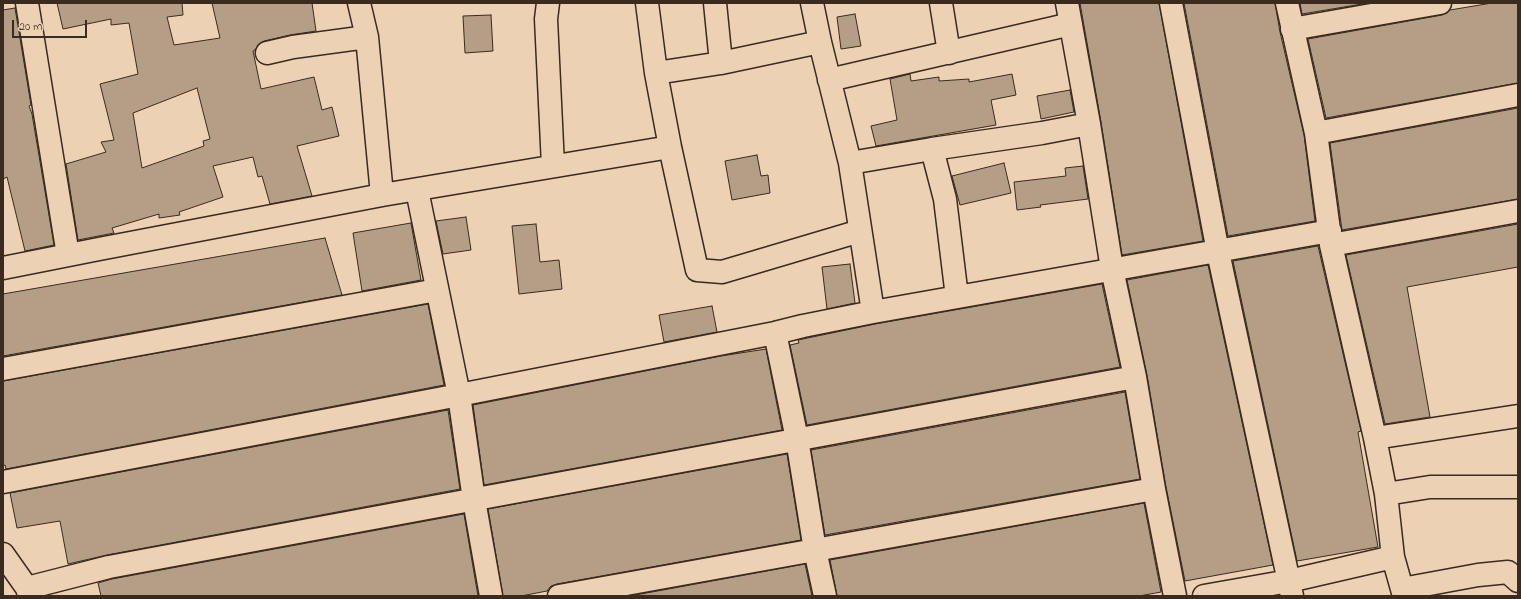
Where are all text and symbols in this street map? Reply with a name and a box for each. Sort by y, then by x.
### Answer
scale bar [14,12,89,38]
text: 20 m [19,18,42,36]

